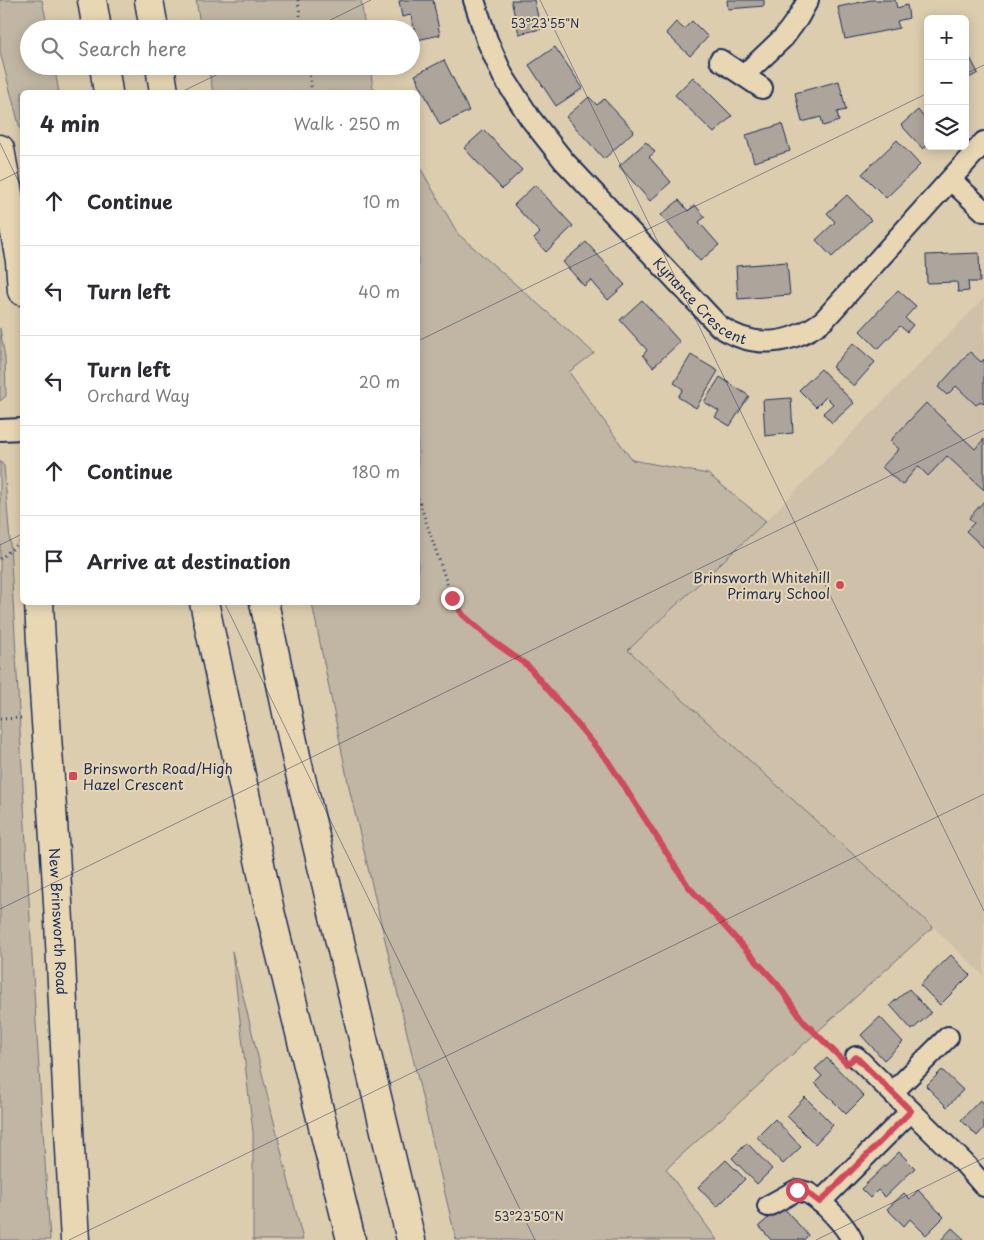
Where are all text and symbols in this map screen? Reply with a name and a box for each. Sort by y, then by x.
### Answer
text: 53°23'55"N [511,14,579,32]
map controls [924,15,969,150]
button: + [924,15,969,60]
search box [20,20,420,75]
icon: search [38,34,66,62]
text: Search here [78,34,187,62]
button: − [924,60,969,105]
button: layers [924,105,969,150]
text: 4 min [40,107,100,139]
text: Walk · 250 m [294,111,400,135]
icon: ahead [40,187,68,215]
text: Continue [87,187,173,215]
text: 10 m [363,189,400,213]
street label: Kynance Crescent [649,252,750,349]
icon: left [40,277,68,305]
text: Turn left [87,277,171,305]
text: 40 m [358,279,400,303]
text: Turn left [87,355,171,383]
icon: left [40,367,68,395]
text: 20 m [359,369,400,393]
text: Orchard Way [87,383,190,407]
icon: ahead [40,457,68,485]
text: Continue [87,457,173,485]
text: 180 m [352,459,400,483]
icon: arrive [40,547,68,575]
text: Arrive at destination [87,547,291,575]
place label: Brinsworth Whitehill Primary School [693,567,830,604]
marker: Brinsworth Whitehill Primary School [834,579,846,591]
route end [441,587,464,610]
place label: Brinsworth Road/High Hazel Crescent [83,758,233,795]
marker: Brinsworth Road/High Hazel Crescent [67,770,79,782]
street label: New Brinsworth Road [44,847,73,996]
route start [786,1179,809,1202]
text: 53°23'50"N [494,1207,564,1225]

